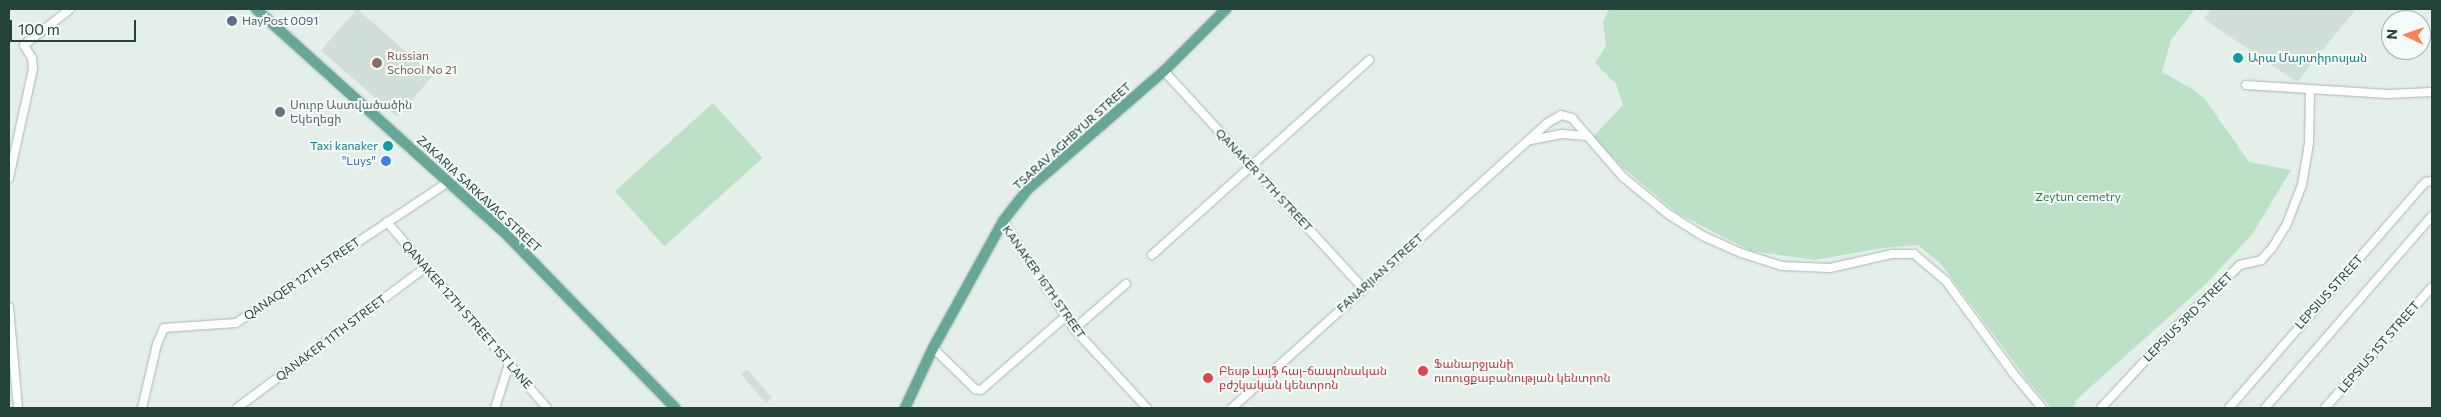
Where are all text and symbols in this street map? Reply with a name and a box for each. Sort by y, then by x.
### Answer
scale bar [12,10,139,42]
north arrow [2381,10,2431,60]
place label: HayPost 0091 [242,14,318,28]
marker: HayPost 0091 [226,15,238,27]
text: 100 m [18,20,60,38]
text: N [2383,29,2400,40]
place label: Russian School No 21 [387,49,457,77]
place label: Արա Մարտիրոսյան [2248,51,2367,65]
marker: Արա Մարտիրոսյան [2232,52,2244,64]
marker: Russian School No 21 [371,57,383,69]
street label: TSARAV AGHBYUR STREET [1010,79,1134,193]
place label: Սուրբ Աստվածածին Եկեղեցի [290,98,412,126]
marker: Սուրբ Աստվածածին Եկեղեցի [274,106,286,118]
street label: QANAKER 17TH STREET [1213,126,1315,234]
street label: ZAKARIA SARKAVAG STREET [414,133,544,255]
place label: Taxi kanaker [310,139,378,153]
marker: Taxi kanaker [382,140,394,152]
place label: "Luys" [342,154,376,168]
marker: "Luys" [380,155,392,167]
park label: Zeytun cemetry [2035,190,2121,204]
street label: KANAKER 16TH STREET [999,223,1089,341]
street label: FANARJIAN STREET [1334,230,1426,316]
street label: QANAQER 12TH STREET [241,235,363,323]
street label: QANAKER 12TH STREET 1ST LANE [399,238,535,392]
street label: LEPSIUS STREET [2292,252,2366,332]
street label: LEPSIUS 3RD STREET [2140,269,2236,365]
street label: QANAKER 11TH STREET [273,292,389,384]
street label: LEPSIUS 1ST STREET [2335,298,2423,396]
place label: Ֆանարջյանի ուռուցքաբանության կենտրոն [1434,357,1611,385]
place label: Բեսթ Լայֆ հայ-ճապոնական բժշկական կենտրոն [1219,364,1387,392]
marker: Ֆանարջյանի ուռուցքաբանության կենտրոն [1416,364,1430,378]
marker: Բեսթ Լայֆ հայ-ճապոնական բժշկական կենտրոն [1201,371,1215,385]

